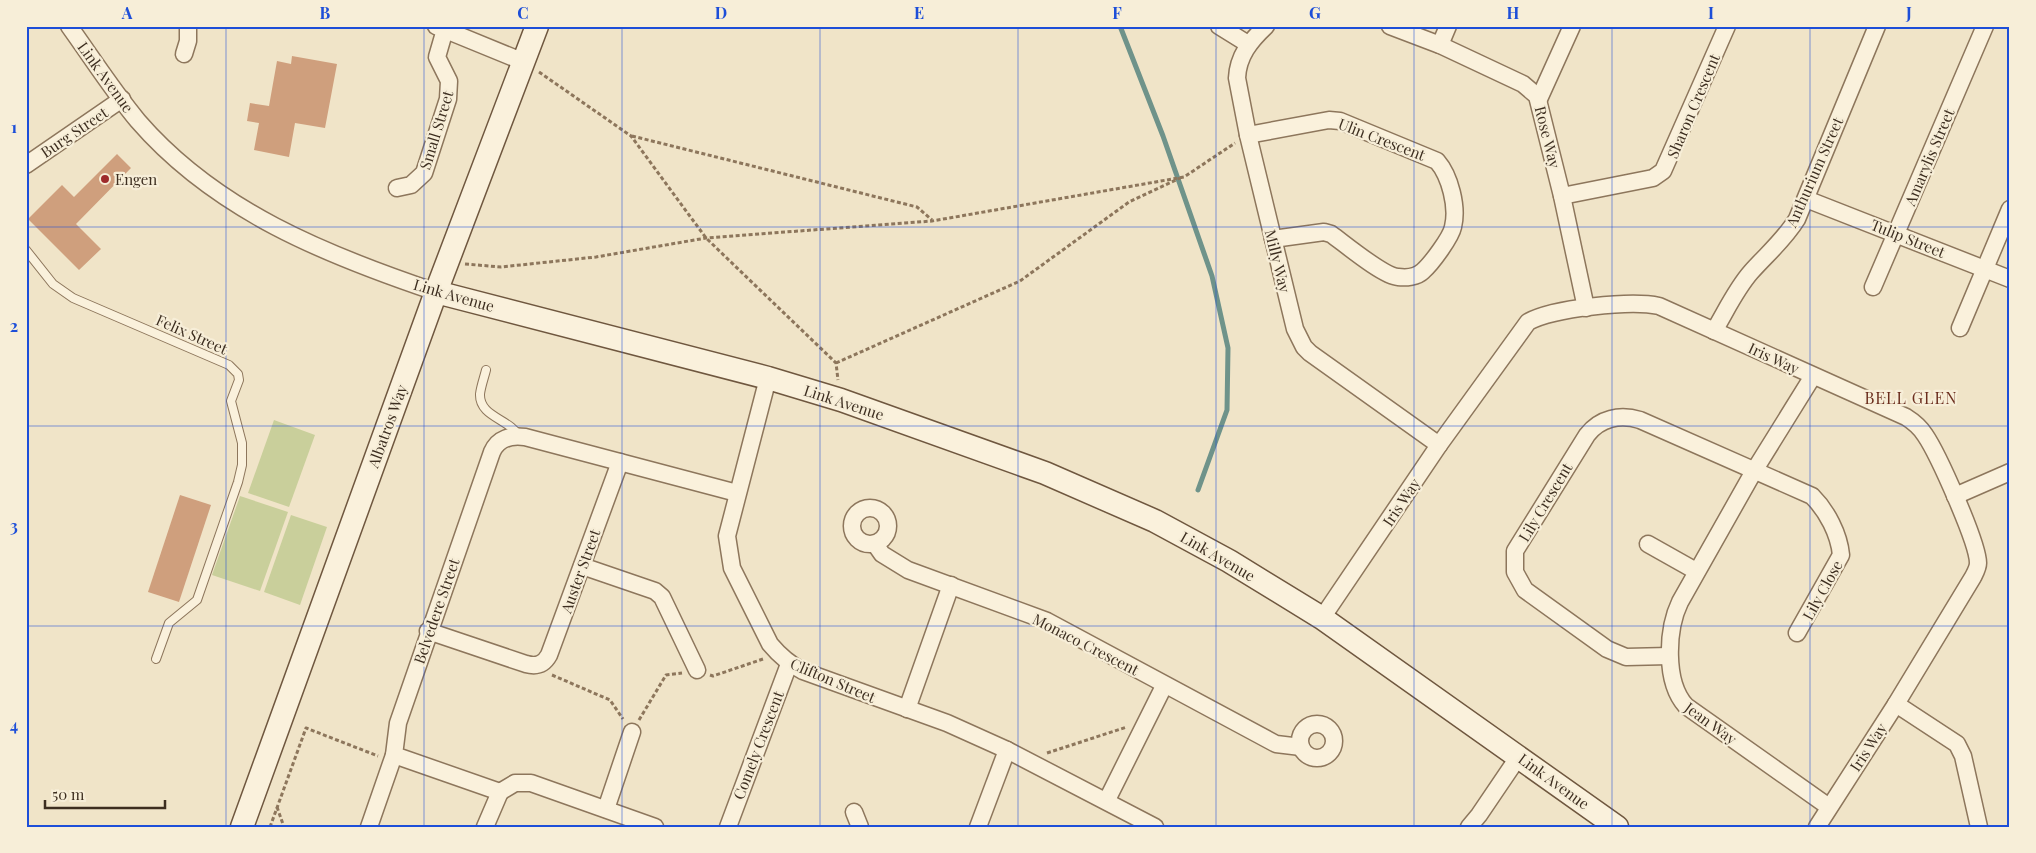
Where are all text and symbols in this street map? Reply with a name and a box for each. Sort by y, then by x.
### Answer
text: A [121,2,133,23]
text: B [320,2,331,23]
text: C [517,2,529,23]
text: D [715,2,727,23]
text: E [914,2,924,23]
text: F [1112,2,1122,23]
text: G [1309,2,1321,23]
text: H [1507,2,1520,23]
text: I [1708,2,1714,23]
text: J [1905,2,1912,23]
street label: Link Avenue [74,38,138,116]
street label: Sharon Crescent [1662,50,1724,161]
street label: Small Street [415,87,458,172]
street label: Burg Street [37,102,112,162]
street label: Rose Way [1531,104,1565,171]
street label: Amarylis Street [1899,105,1959,209]
street label: Ulin Crescent [1336,113,1429,165]
street label: Anthurium Street [1780,113,1847,231]
text: 1 [11,116,17,137]
place label: Engen [115,169,157,189]
marker: Engen [99,173,111,185]
street label: Tulip Street [1868,214,1949,262]
street label: Milly Way [1261,227,1296,295]
street label: Link Avenue [411,274,497,316]
street label: Felix Street [153,309,231,359]
text: 2 [10,315,18,336]
street label: Iris Way [1745,338,1803,379]
street label: Link Avenue [801,380,887,424]
street label: Albatros Way [362,381,411,471]
district label: BELL GLEN [1864,387,1958,408]
street label: Lily Crescent [1514,458,1577,545]
street label: Iris Way [1378,474,1425,530]
text: 3 [10,515,18,536]
street label: Auster Street [555,526,605,617]
street label: Link Avenue [1177,527,1259,585]
street label: Belvedere Street [409,555,464,666]
street label: Lily Close [1797,557,1847,623]
street label: Monaco Crescent [1029,609,1143,680]
street label: Clifton Street [787,653,879,707]
street label: Comely Crescent [728,687,788,802]
street label: Jean Way [1680,697,1741,749]
text: 4 [10,714,18,735]
street label: Iris Way [1845,719,1891,775]
street label: Link Avenue [1515,749,1593,813]
scale bar [45,778,165,810]
text: 50 m [52,784,85,804]

